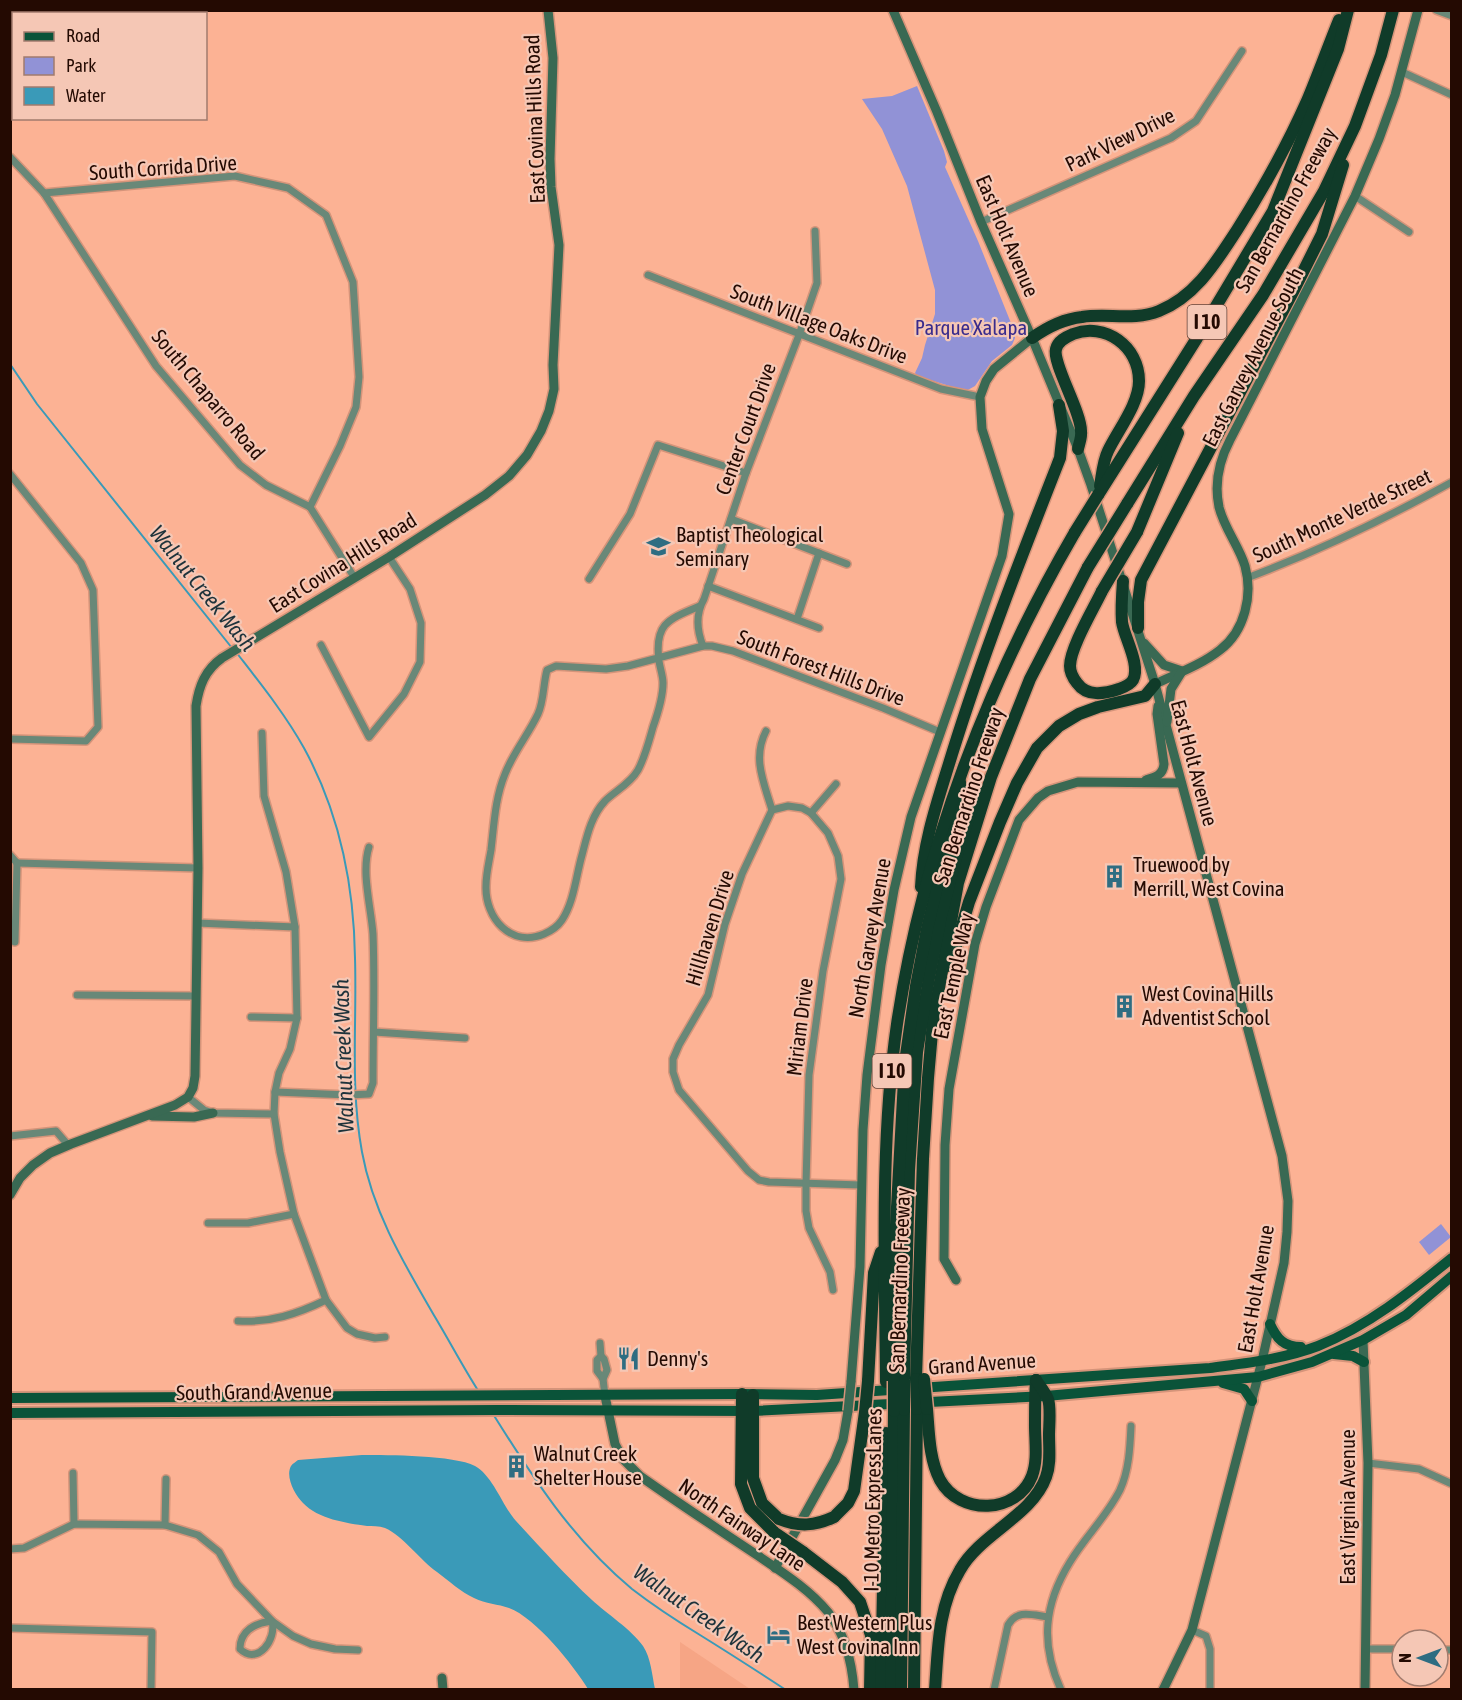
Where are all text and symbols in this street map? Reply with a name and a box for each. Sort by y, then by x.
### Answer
legend [12,12,207,120]
text: Road [66,25,100,46]
street label: East Covina Hills Road [519,34,549,204]
text: Park [66,55,96,76]
text: Water [66,85,106,106]
street label: Park View Drive [1061,102,1178,176]
street label: San Bernardino Freeway [1230,123,1341,296]
street label: South Corrida Drive [88,150,238,184]
street label: East Holt Avenue [972,171,1044,300]
street label: East Garvey Avenue South [1197,263,1308,450]
street label: South Village Oaks Drive [728,278,911,368]
road number: I 10 [1188,305,1226,339]
park label: Parque Xalapa [915,315,1027,339]
street label: South Chaparro Road [147,324,270,464]
street label: Center Court Drive [710,359,780,498]
street label: South Monte Verde Street [1249,463,1435,567]
street label: East Covina Hills Road [264,507,420,617]
water label: Walnut Creek Wash [144,520,262,656]
place label: Baptist Theological Seminary [676,522,824,570]
school or university icon: Baptist Theological Seminary [645,534,671,560]
street label: South Forest Hills Drive [734,624,908,710]
street label: East Holt Avenue [1167,697,1223,829]
street label: San Bernardino Freeway [928,704,1008,887]
place label: Truewood by Merrill, West Covina [1133,852,1285,900]
street label: North Garvey Avenue [843,856,895,1020]
building icon: Truewood by Merrill, West Covina [1102,864,1128,890]
street label: Hillhaven Drive [680,867,738,989]
street label: East Temple Way [928,910,978,1041]
street label: Miriam Drive [781,977,817,1077]
water label: Walnut Creek Wash [327,978,359,1133]
place label: West Covina Hills Adventist School [1142,981,1273,1029]
building icon: West Covina Hills Adventist School [1111,993,1137,1019]
road number: I 10 [872,1054,912,1088]
street label: San Bernardino Freeway [884,1187,914,1373]
street label: East Holt Avenue [1232,1223,1278,1355]
restaurant icon: Denny's [616,1346,642,1372]
place label: Denny's [647,1346,708,1370]
street label: Grand Avenue [927,1347,1037,1379]
street label: South Grand Avenue [176,1378,332,1404]
street label: I-10 Metro ExpressLanes [858,1408,886,1592]
street label: East Virginia Avenue [1335,1429,1359,1585]
place label: Walnut Creek Shelter House [534,1441,642,1489]
building icon: Walnut Creek Shelter House [503,1453,529,1479]
street label: North Fairway Lane [675,1473,810,1575]
water label: Walnut Creek Wash [629,1558,770,1668]
place label: Best Western Plus West Covina Inn [797,1610,932,1658]
hotel icon: Best Western Plus West Covina Inn [766,1622,792,1648]
north arrow [1390,1628,1450,1688]
text: N [1396,1653,1414,1663]

